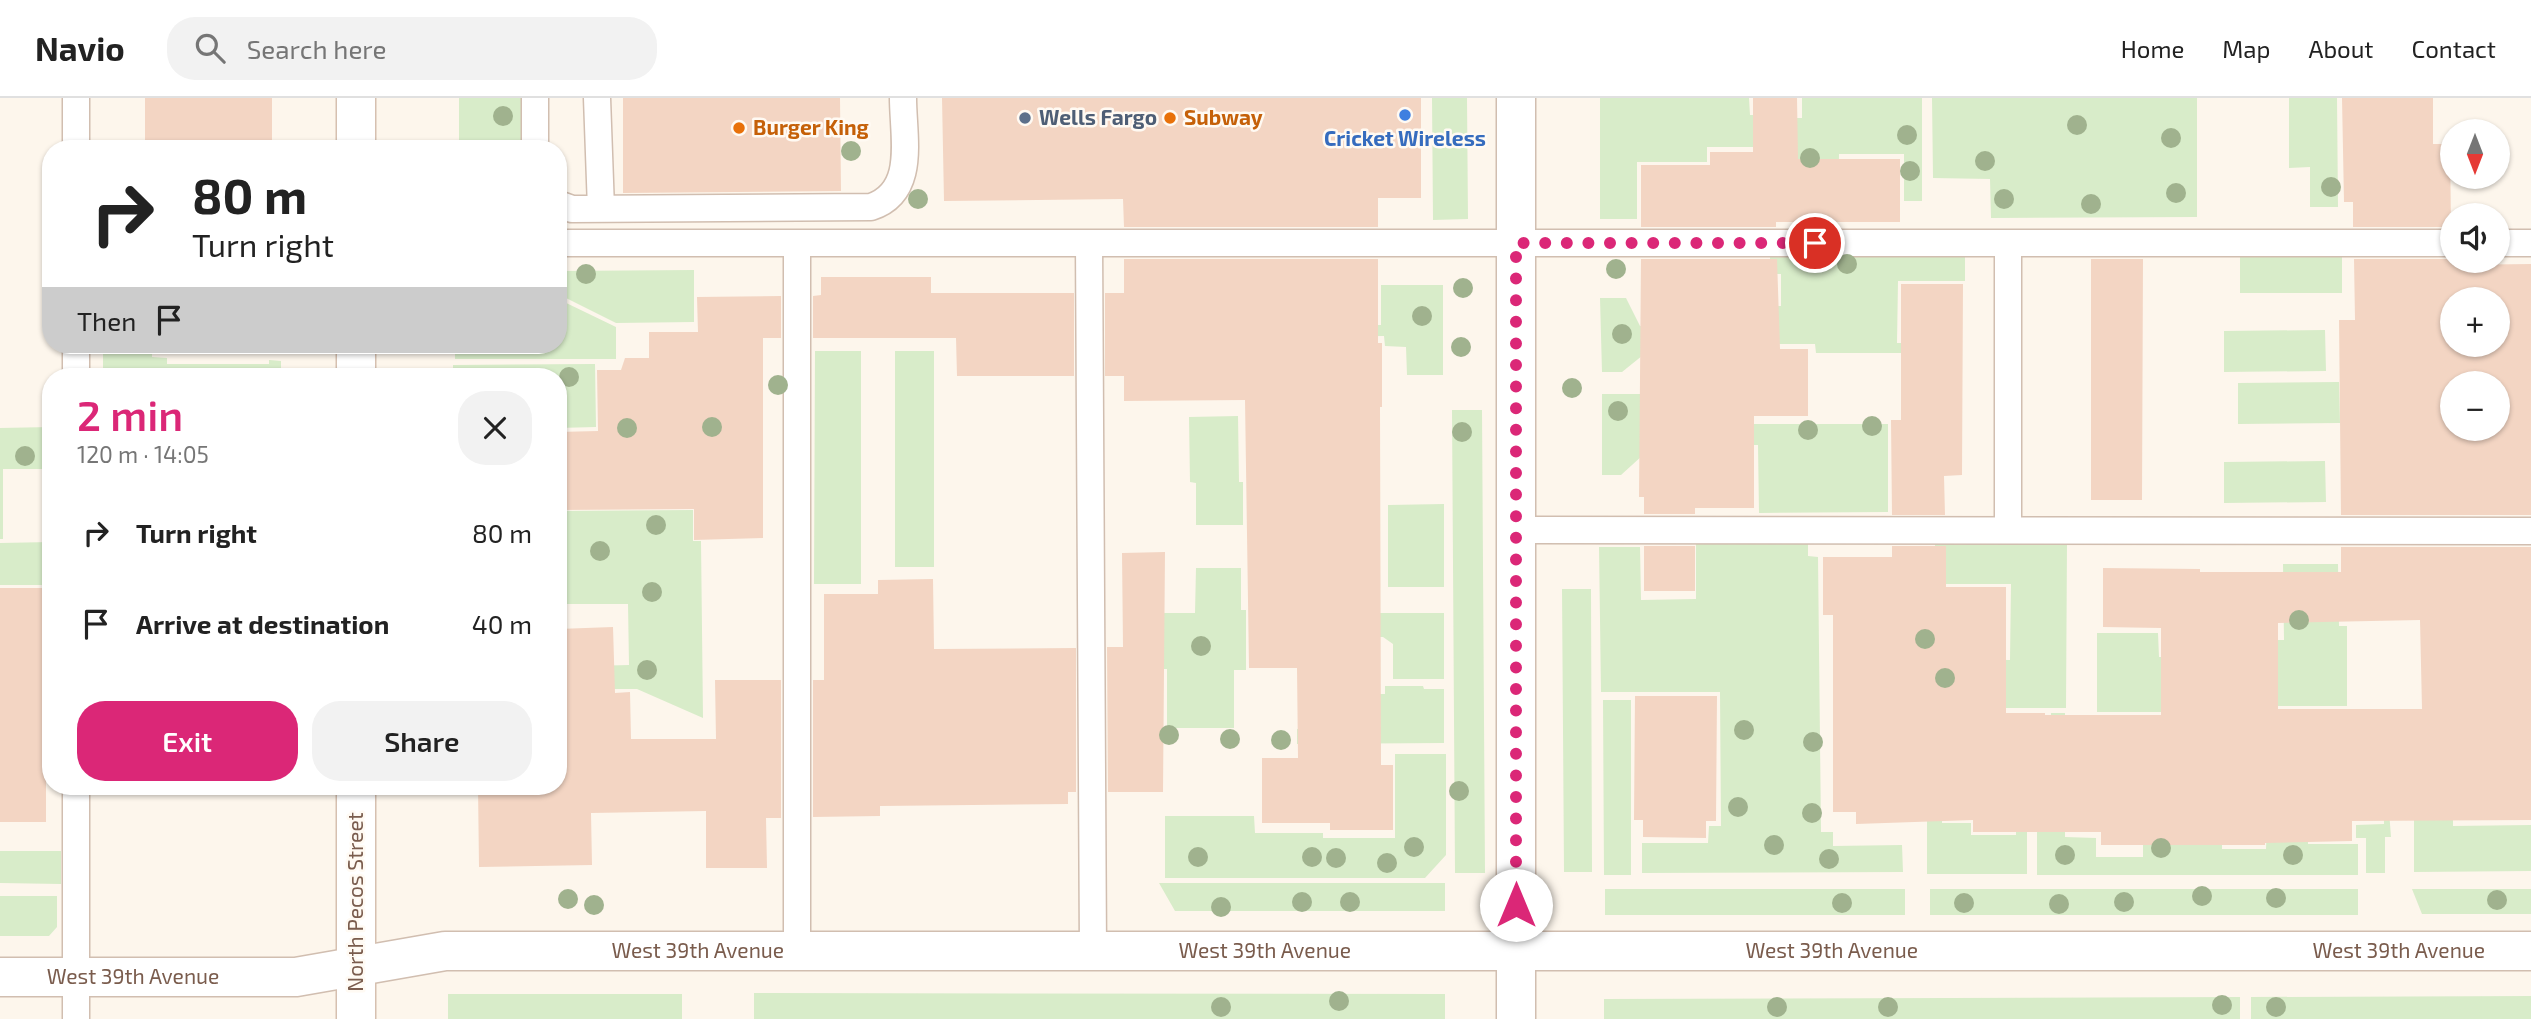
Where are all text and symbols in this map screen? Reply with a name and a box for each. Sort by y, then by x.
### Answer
search box [167,17,657,80]
text: Navio [35,28,125,68]
icon: search [191,29,229,67]
text: Search here [247,33,386,64]
text: Home [2121,34,2184,63]
text: Map [2222,34,2270,63]
text: About [2308,34,2374,63]
text: Contact [2412,34,2496,63]
place label: Wells Fargo [1039,104,1157,129]
place label: Subway [1184,104,1263,130]
marker: Cricket Wireless [1397,107,1413,123]
marker: Wells Fargo [1017,110,1033,126]
marker: Subway [1162,110,1178,126]
place label: Burger King [753,114,869,139]
north arrow [2440,119,2510,189]
map controls [2440,119,2510,441]
marker: Burger King [731,120,747,136]
place label: Cricket Wireless [1324,125,1486,150]
text: 80 m [192,165,307,224]
icon: right [77,168,168,259]
button: sound [2440,203,2510,273]
pin [1785,213,1845,273]
icon: arrive [1796,224,1834,262]
text: Turn right [192,225,334,263]
button: + [2440,287,2510,357]
icon: arrive [150,301,188,339]
text: Then [77,305,136,336]
button: − [2440,371,2510,441]
text: 2 min [77,389,183,439]
button: close [458,391,532,465]
text: 120 m · 14:05 [77,440,209,468]
icon: right [77,514,115,552]
text: Turn right [136,517,257,548]
text: 80 m [472,517,532,548]
icon: arrive [77,605,115,643]
text: Arrive at destination [136,608,389,639]
text: 40 m [472,608,532,639]
button: Exit [77,701,298,781]
button: Share [312,701,532,781]
street label: North Pecos Street [342,812,367,992]
position arrow [1479,868,1553,942]
street label: West 39th Avenue [611,937,784,962]
street label: West 39th Avenue [1178,937,1351,962]
street label: West 39th Avenue [1745,937,1918,962]
street label: West 39th Avenue [2312,937,2485,962]
street label: West 39th Avenue [47,963,219,988]

